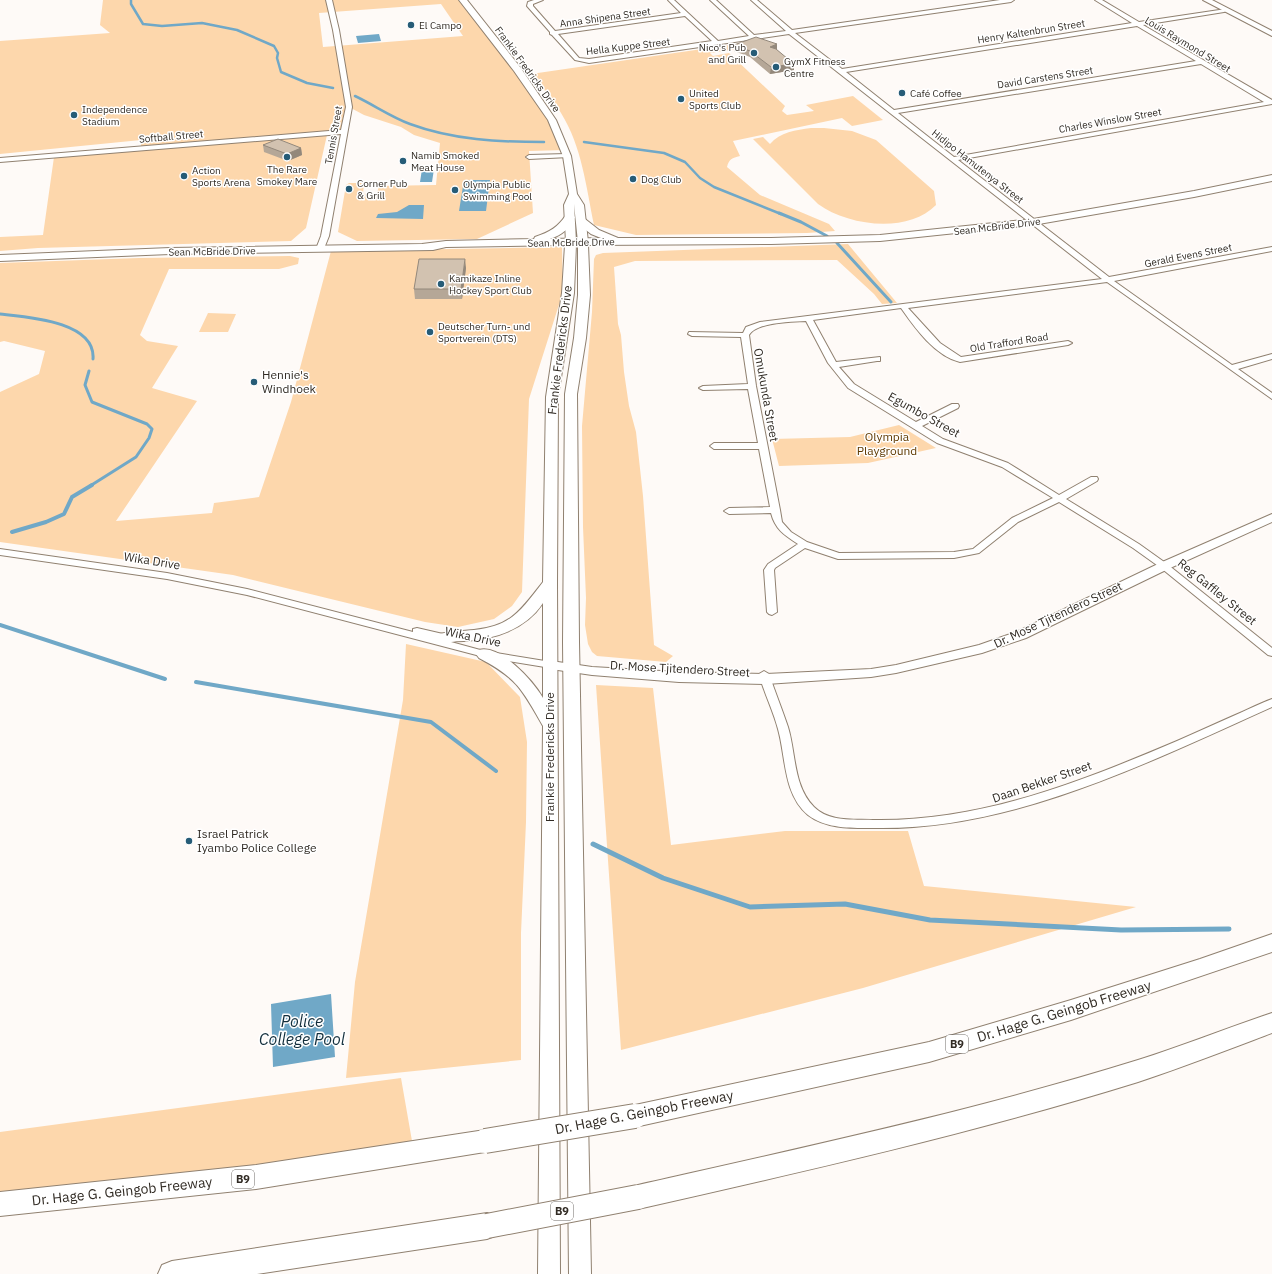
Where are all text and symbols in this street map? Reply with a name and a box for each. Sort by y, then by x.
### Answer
street label: Anna Shipena Street [559,5,652,30]
street label: Louis Raymond Street [1142,14,1234,76]
street label: Henry Kaltenbrun Street [976,16,1086,46]
place label: El Campo [419,19,462,32]
marker: El Campo [406,20,416,30]
street label: Frankie Fredricks Drive [492,24,563,115]
street label: Hella Kuppe Street [585,35,671,58]
place label: Nico's Pub and Grill [699,41,746,66]
marker: Nico's Pub and Grill [749,48,759,58]
place label: GymX Fitness Centre [784,55,846,80]
marker: GymX Fitness Centre [771,62,781,72]
street label: David Carstens Street [996,63,1094,91]
place label: United Sports Club [689,87,741,112]
place label: Café Coffee [910,87,962,100]
marker: Café Coffee [897,88,907,98]
marker: United Sports Club [676,94,686,104]
place label: Independence Stadium [82,103,148,128]
street label: Tennis Street [322,104,345,165]
street label: Charles Winslow Street [1058,105,1163,136]
marker: Independence Stadium [69,110,79,120]
street label: Hidipo Hamutenya Street [929,126,1027,207]
street label: Softball Street [138,127,204,146]
place label: Namib Smoked Meat House [411,149,479,174]
marker: The Rare Smokey Mare [282,152,292,162]
marker: Namib Smoked Meat House [398,156,408,166]
place label: The Rare Smokey Mare [257,163,318,188]
place label: Action Sports Arena [192,164,251,189]
marker: Action Sports Arena [179,171,189,181]
place label: Dog Club [641,173,682,186]
marker: Dog Club [628,174,638,184]
place label: Corner Pub & Grill [357,177,407,202]
place label: Olympia Public Swimming Pool [463,178,532,203]
marker: Corner Pub & Grill [344,184,354,194]
marker: Olympia Public Swimming Pool [450,185,460,195]
street label: Sean McBride Drive [953,215,1042,238]
street label: Sean McBride Drive [527,235,615,250]
street label: Gerald Evens Street [1143,241,1233,270]
street label: Sean McBride Drive [168,244,256,259]
place label: Kamikaze Inline Hockey Sport Club [449,272,532,297]
marker: Kamikaze Inline Hockey Sport Club [436,279,446,289]
street label: Frankie Fredericks Drive [544,284,575,415]
place label: Deutscher Turn- und Sportverein (DTS) [438,320,530,345]
marker: Deutscher Turn- und Sportverein (DTS) [425,327,435,337]
street label: Old Trafford Road [969,330,1049,355]
street label: Omukunda Street [751,347,782,443]
place label: Hennie's Windhoek [262,367,317,396]
marker: Hennie's Windhoek [249,377,259,387]
street label: Egumbo Street [886,389,963,441]
park label: Olympia Playground [857,429,917,458]
street label: Wika Drive [123,549,182,572]
street label: Reg Gaffley Street [1175,555,1260,628]
street label: Dr. Mose Tjitendero Street [991,578,1124,651]
street label: Wika Drive [444,623,503,650]
street label: Dr. Mose Tjitendero Street [610,657,750,680]
street label: Frankie Fredericks Drive [542,692,557,822]
street label: Daan Bekker Street [990,757,1094,806]
place label: Israel Patrick Iyambo Police College [197,826,317,855]
marker: Israel Patrick Iyambo Police College [184,836,194,846]
street label: Dr. Hage G. Geingob Freeway [975,976,1153,1046]
water label: Police College Pool [259,1011,346,1049]
road number: B9 [946,1035,968,1053]
street label: Dr. Hage G. Geingob Freeway [553,1086,735,1138]
road number: B9 [232,1170,254,1188]
street label: Dr. Hage G. Geingob Freeway [31,1173,213,1209]
road number: B9 [551,1202,573,1220]

